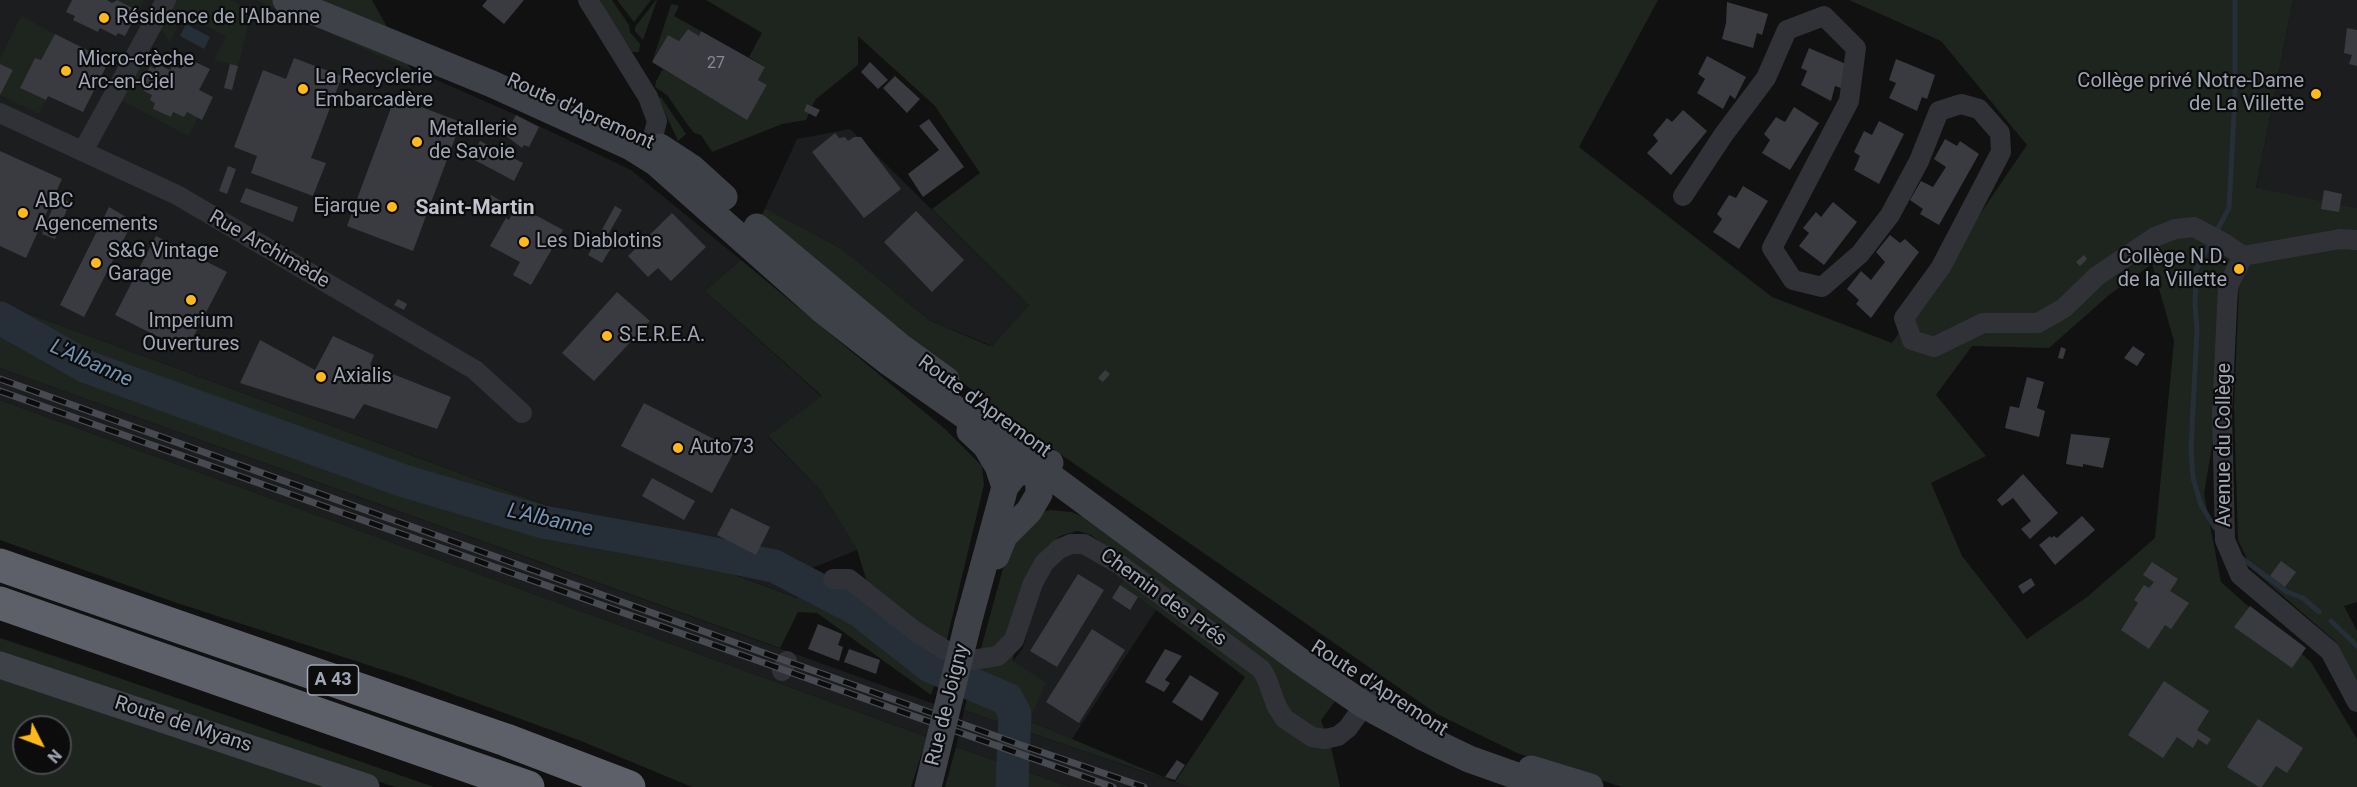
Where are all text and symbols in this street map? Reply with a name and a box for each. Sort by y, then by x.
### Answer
place label: Résidence de l'Albanne [116,6,320,30]
marker: Résidence de l'Albanne [97,11,111,25]
place label: Micro-crèche Arc-en-Ciel [78,48,194,95]
house number: 27 [707,54,725,74]
marker: Micro-crèche Arc-en-Ciel [59,64,73,78]
place label: La Recyclerie Embarcadère [315,66,433,113]
street label: Route d'Apremont [503,69,657,155]
place label: Collège privé Notre-Dame de La Villette [2077,70,2304,117]
marker: La Recyclerie Embarcadère [296,82,310,96]
marker: Collège privé Notre-Dame de La Villette [2309,87,2323,101]
place label: Metallerie de Savoie [429,118,517,165]
marker: Metallerie de Savoie [410,135,424,149]
place label: ABC Agencements [35,190,158,237]
place label: Ejarque [313,195,380,219]
district label: Saint-Martin [415,196,535,222]
marker: Ejarque [385,200,399,214]
marker: ABC Agencements [16,206,30,220]
street label: Rue Archimède [205,206,333,294]
place label: Les Diablotins [536,230,662,254]
marker: Les Diablotins [517,235,531,249]
place label: S&G Vintage Garage [108,240,219,287]
place label: Collège N.D. de la Villette [2118,246,2227,293]
marker: S&G Vintage Garage [89,256,103,270]
marker: Collège N.D. de la Villette [2232,262,2246,276]
marker: Imperium Ouvertures [184,293,198,307]
place label: Imperium Ouvertures [142,310,240,357]
place label: S.E.R.E.A. [619,324,705,348]
marker: S.E.R.E.A. [600,329,614,343]
water label: L'Albanne [46,335,136,393]
street label: Route d'Apremont [913,351,1055,463]
street label: Avenue du Collège [2213,363,2237,527]
place label: Axialis [333,365,392,389]
marker: Axialis [314,370,328,384]
place label: Auto73 [690,436,754,460]
marker: Auto73 [671,441,685,455]
water label: L'Albanne [505,499,595,543]
street label: Chemin des Prés [1095,544,1231,652]
street label: Route d'Apremont [1306,636,1452,742]
street label: Rue de Joigny [921,642,975,768]
road number: A 43 [308,665,358,695]
street label: Route de Myans [111,692,255,758]
north arrow [12,715,72,775]
text: N [43,745,65,767]

